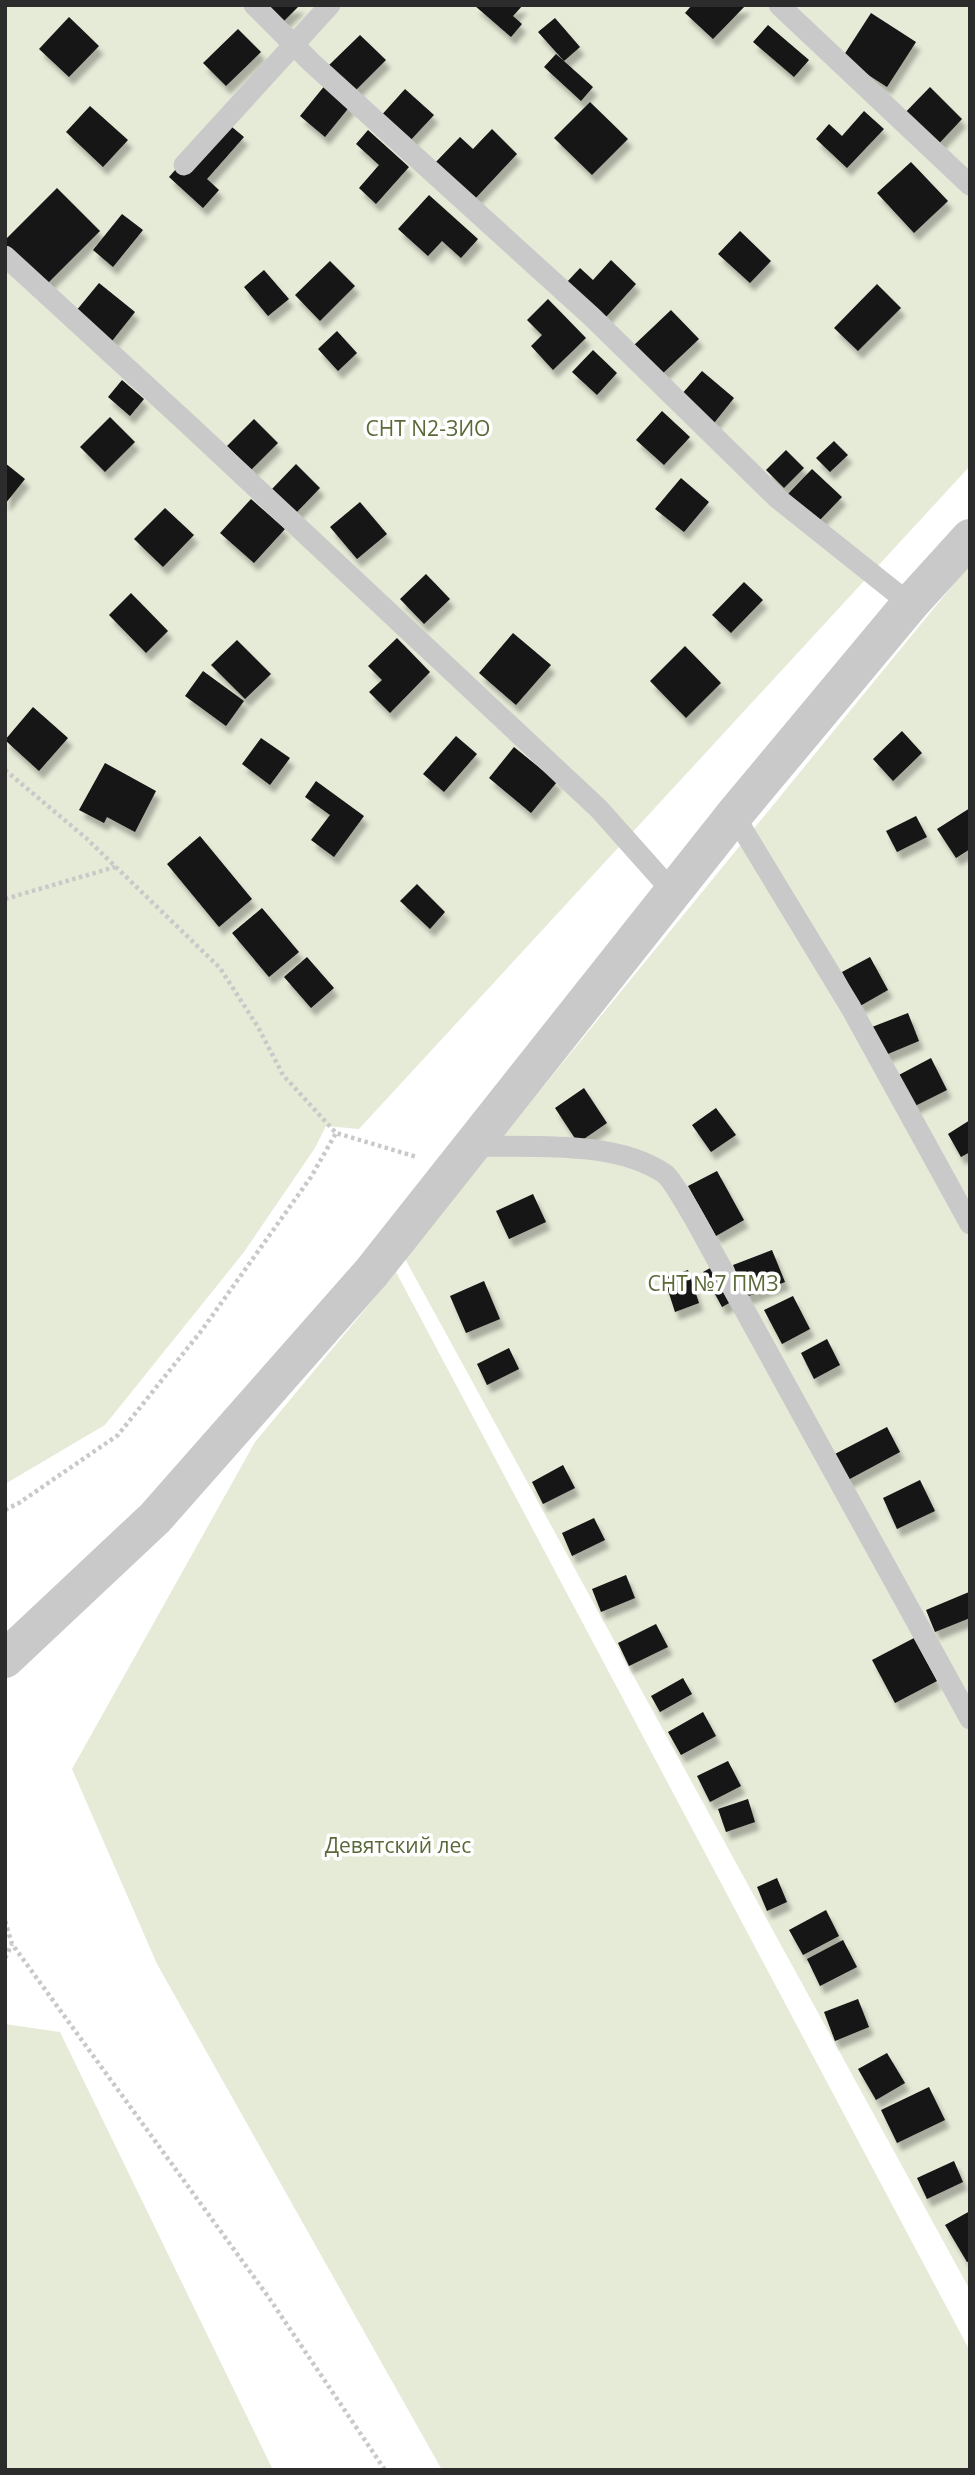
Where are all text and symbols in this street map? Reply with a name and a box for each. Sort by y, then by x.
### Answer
park label: СНТ N2-ЗИО [366,414,490,442]
park label: СНТ №7 ПМЗ [647,1269,779,1297]
park label: Девятский лес [325,1831,471,1859]

